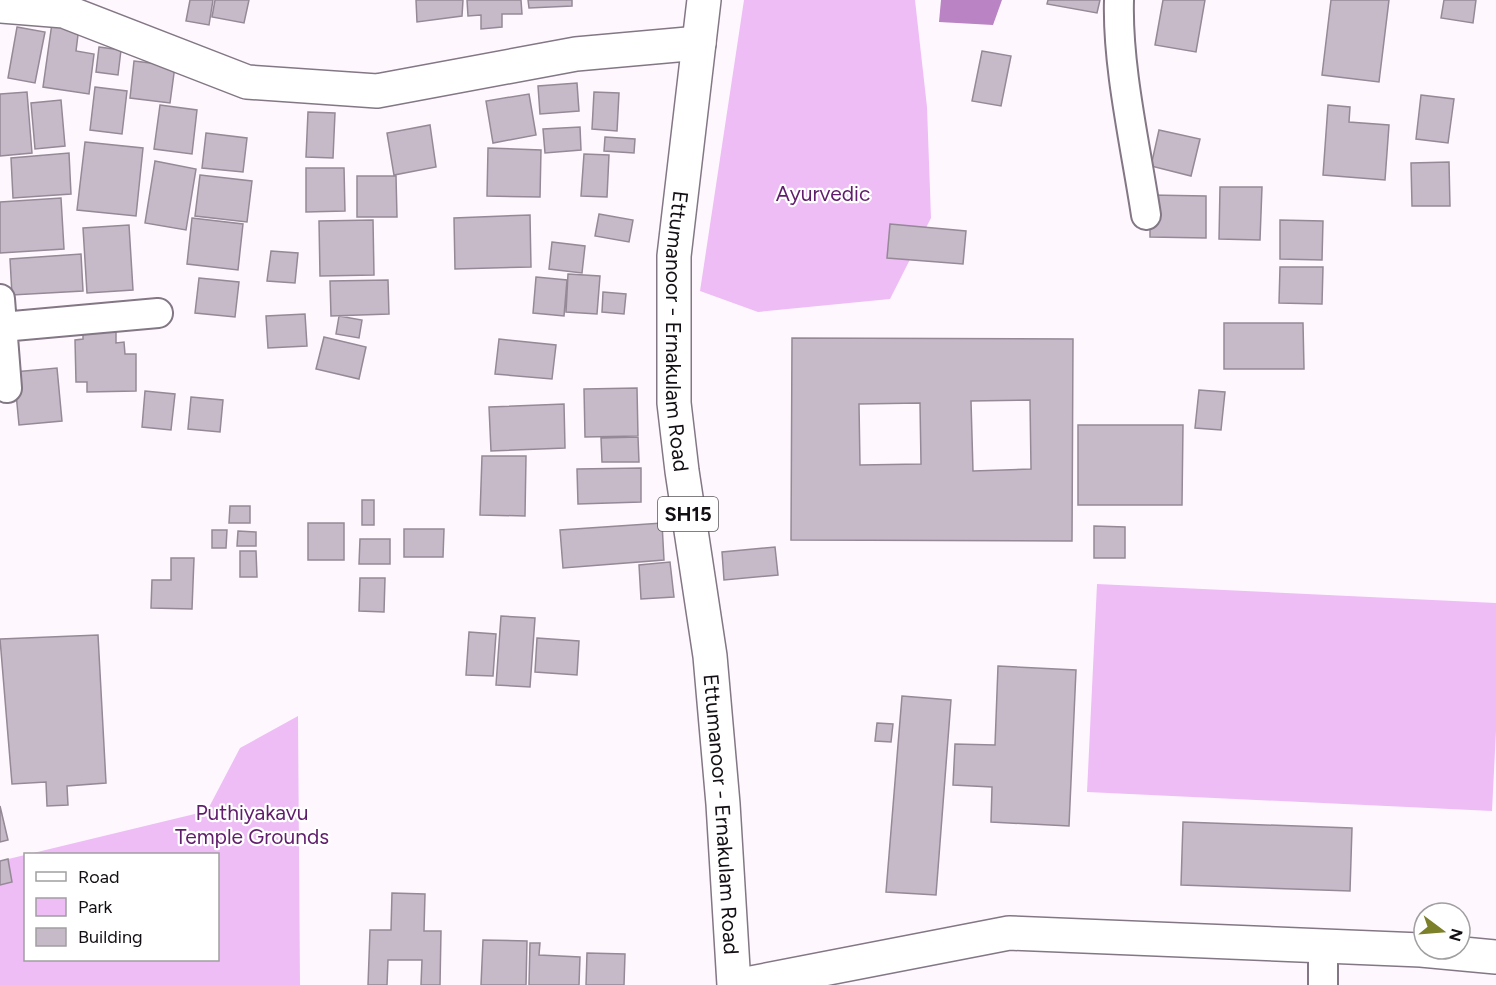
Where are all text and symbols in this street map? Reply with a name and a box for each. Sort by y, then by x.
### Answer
park label: Ayurvedic [776,181,870,206]
street label: Ettumanoor - Ernakulam Road [661,189,694,473]
road number: SH15 [658,497,718,531]
street label: Ettumanoor - Ernakulam Road [699,673,745,955]
park label: Puthiyakavu Temple Grounds [175,800,329,849]
legend [24,853,219,961]
text: Road [78,866,119,888]
text: Park [78,896,113,918]
north arrow [1412,901,1472,961]
text: Building [78,926,143,948]
text: N [1445,926,1467,944]

